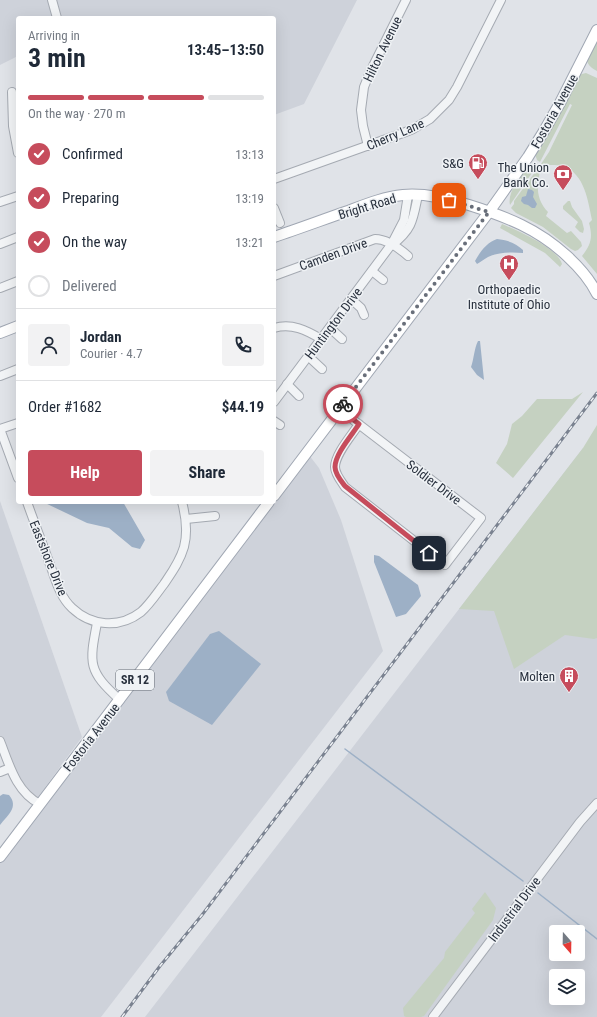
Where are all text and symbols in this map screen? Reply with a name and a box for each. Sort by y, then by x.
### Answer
street label: Hilton Avenue [360,14,405,84]
text: Arriving in [28,28,80,43]
text: 13:45–13:50 [187,41,264,59]
text: 3 min [28,43,86,73]
street label: Fostoria Avenue [528,72,581,151]
text: On the way · 270 m [28,106,125,121]
street label: Cherry Lane [364,116,426,153]
icon: check [28,143,50,165]
text: Confirmed [62,145,123,163]
text: 13:13 [235,147,264,162]
fuel station icon: S&G [467,152,489,180]
place label: S&G [443,156,464,171]
place label: The Union Bank Co. [497,160,549,190]
bank icon: The Union Bank Co. [552,163,574,191]
pin [432,183,466,217]
icon: check [28,187,50,209]
text: Preparing [62,189,119,207]
icon: bag [438,189,460,211]
text: 13:19 [235,191,264,206]
street label: Bright Road [336,191,398,222]
icon: check [28,231,50,253]
text: On the way [62,233,127,251]
text: 13:21 [235,235,264,250]
street label: Camden Drive [297,235,369,274]
hospital icon: Orthopaedic Institute of Ohio [498,253,520,281]
text: Delivered [62,277,117,295]
place label: Orthopaedic Institute of Ohio [468,282,550,312]
street label: Huntington Drive [302,285,365,362]
button: person [28,324,70,366]
button: phone [222,324,264,366]
text: Jordan [80,328,122,346]
text: Courier · 4.7 [80,346,143,361]
courier [323,384,363,424]
icon: bike [332,393,354,415]
text: Order #1682 [28,398,102,416]
text: $44.19 [222,398,264,416]
button: Help [28,450,142,496]
button: Share [150,450,264,496]
street label: Soldier Drive [403,457,464,508]
street label: Eastshore Drive [27,518,70,598]
pin [412,536,446,570]
icon: home [418,542,440,564]
building icon: Molten [558,665,580,693]
place label: Molten [519,669,555,684]
road number: SR 12 [116,670,154,690]
street label: Fostoria Avenue [60,700,123,774]
street label: Industrial Drive [485,874,544,945]
north arrow [549,925,585,961]
map controls [549,925,585,1005]
button: layers [549,969,585,1005]

